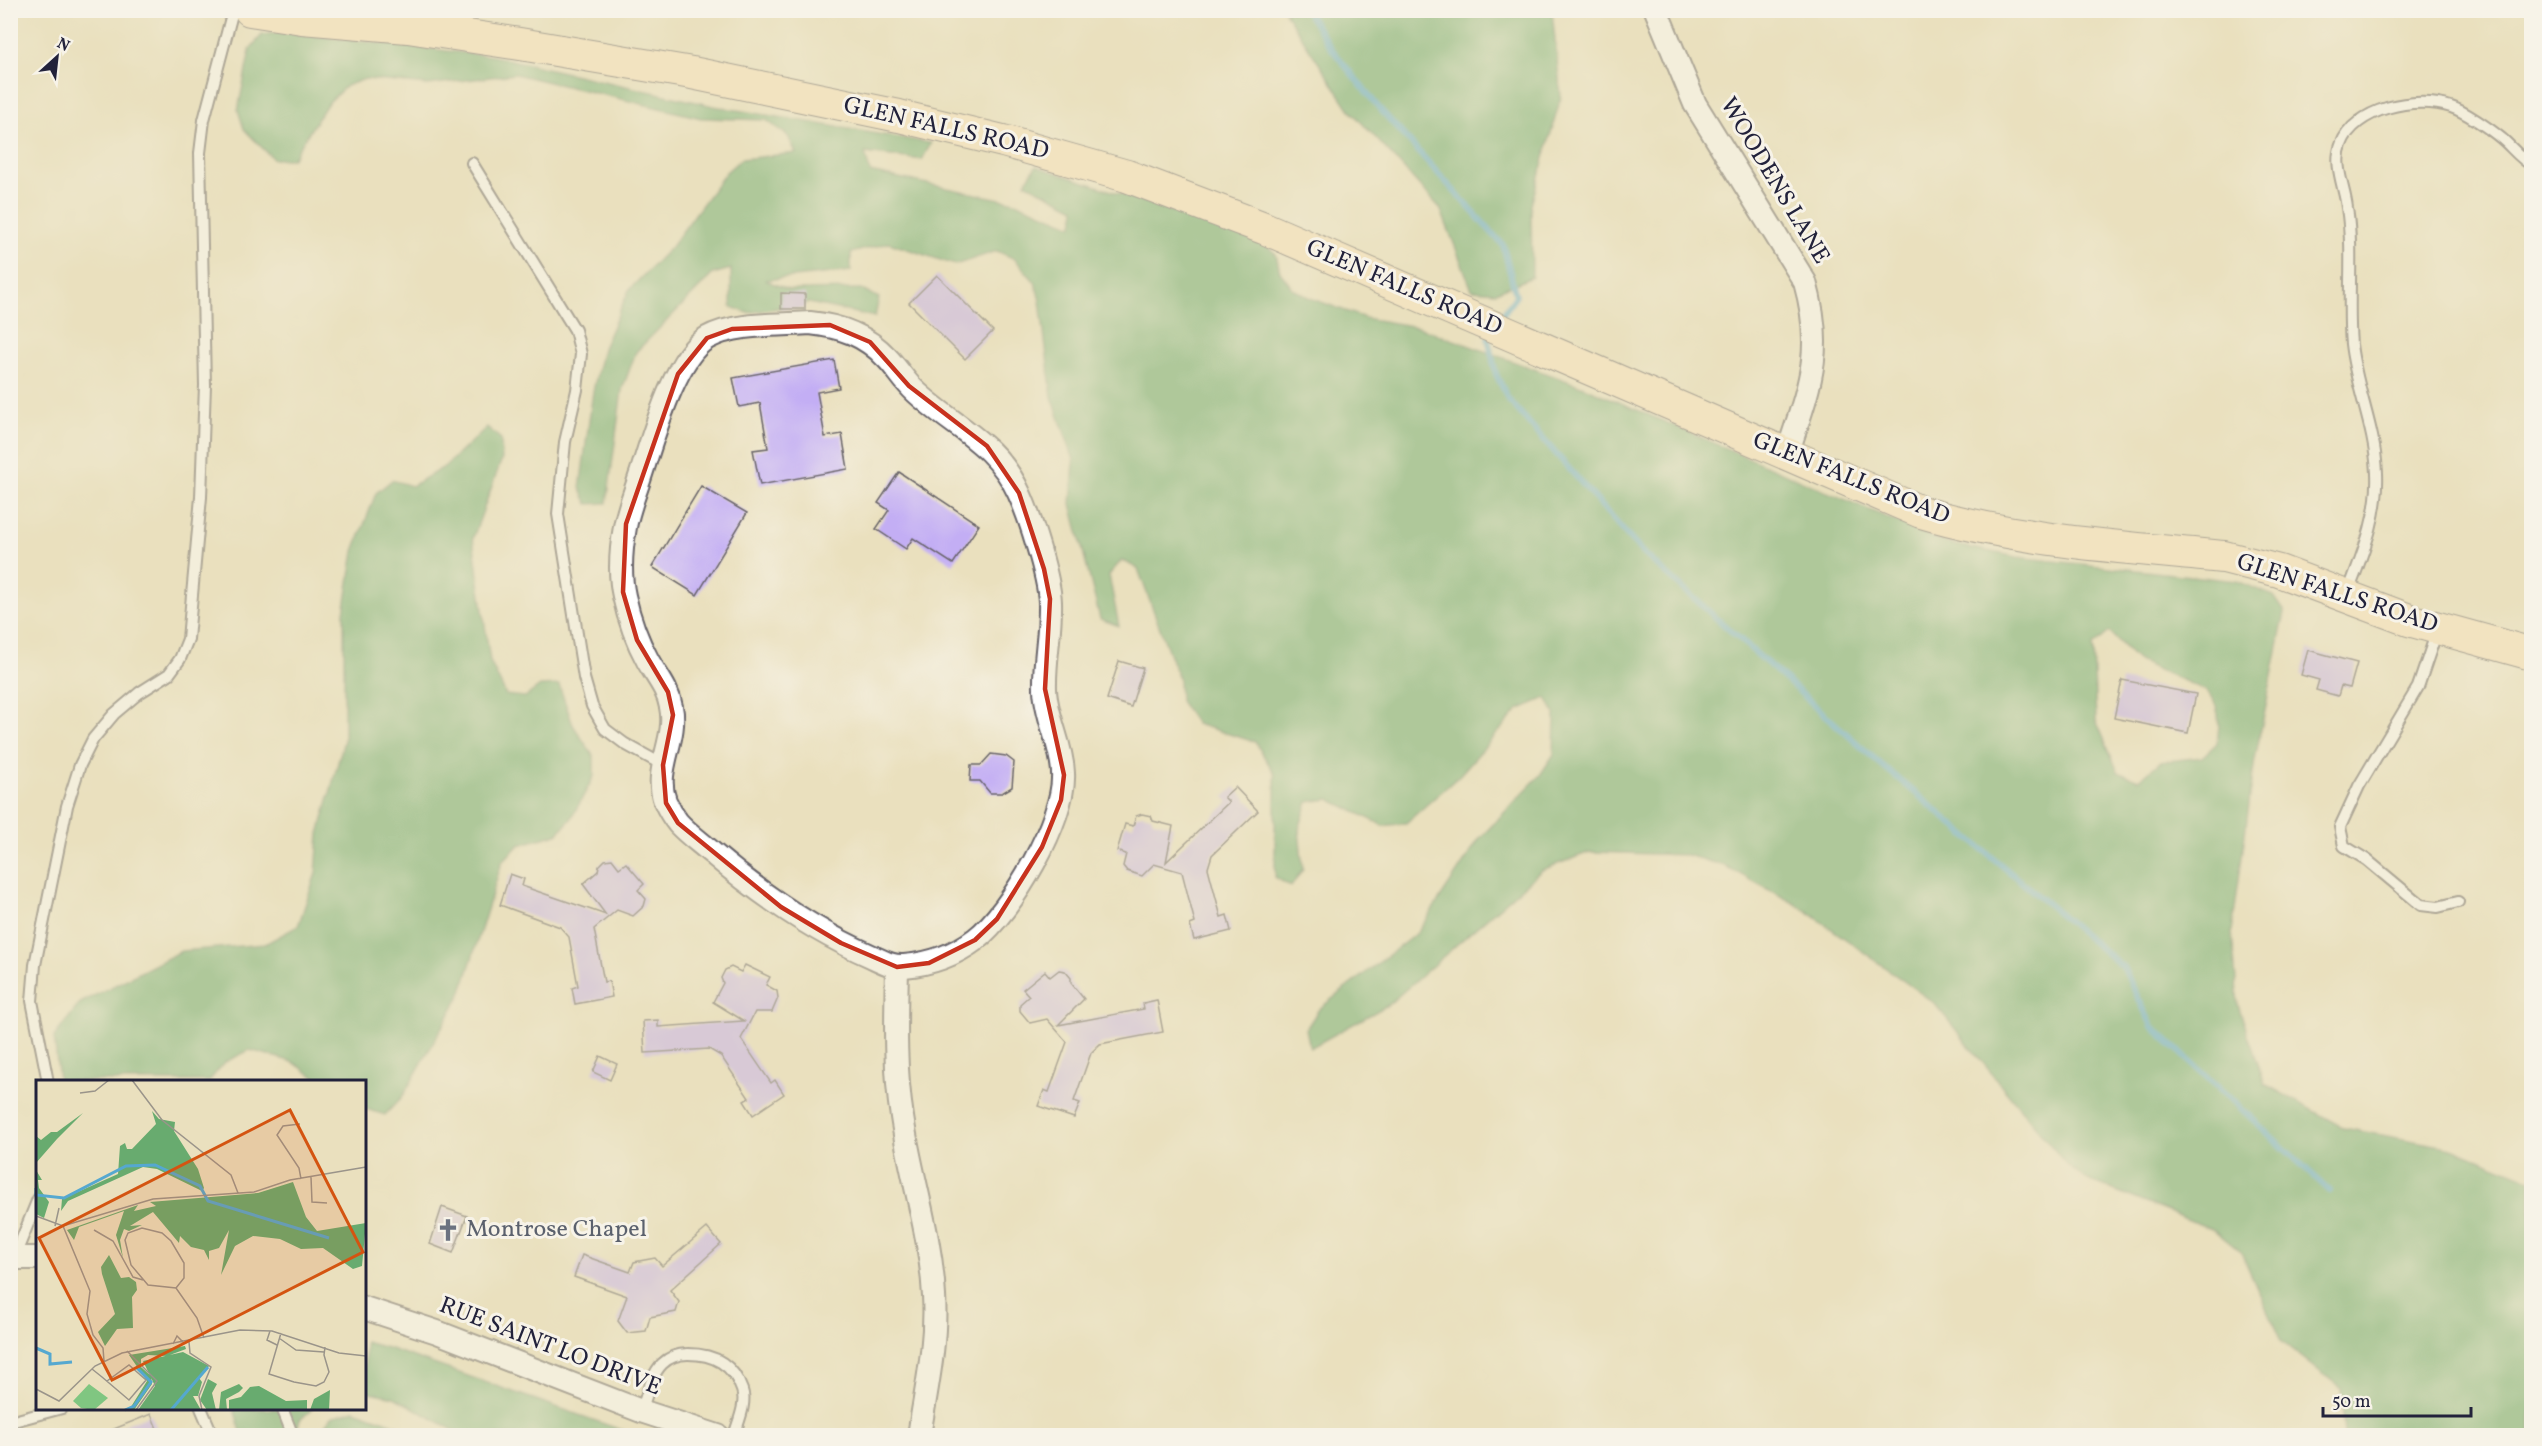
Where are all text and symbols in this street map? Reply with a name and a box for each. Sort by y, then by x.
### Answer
north arrow [27,27,87,87]
text: N [53,33,73,58]
street label: GLEN FALLS ROAD [840,89,1052,169]
street label: WOODENS LANE [1711,91,1837,271]
street label: GLEN FALLS ROAD [1301,231,1507,345]
street label: GLEN FALLS ROAD [1747,424,1955,534]
street label: GLEN FALLS ROAD [2232,545,2442,643]
inset map [36,1080,366,1410]
place label: Montrose Chapel [466,1213,647,1247]
church icon: Montrose Chapel [435,1217,461,1243]
street label: RUE SAINT LO DRIVE [434,1289,666,1405]
scale bar [2323,1380,2472,1418]
text: 50 m [2332,1390,2371,1415]

